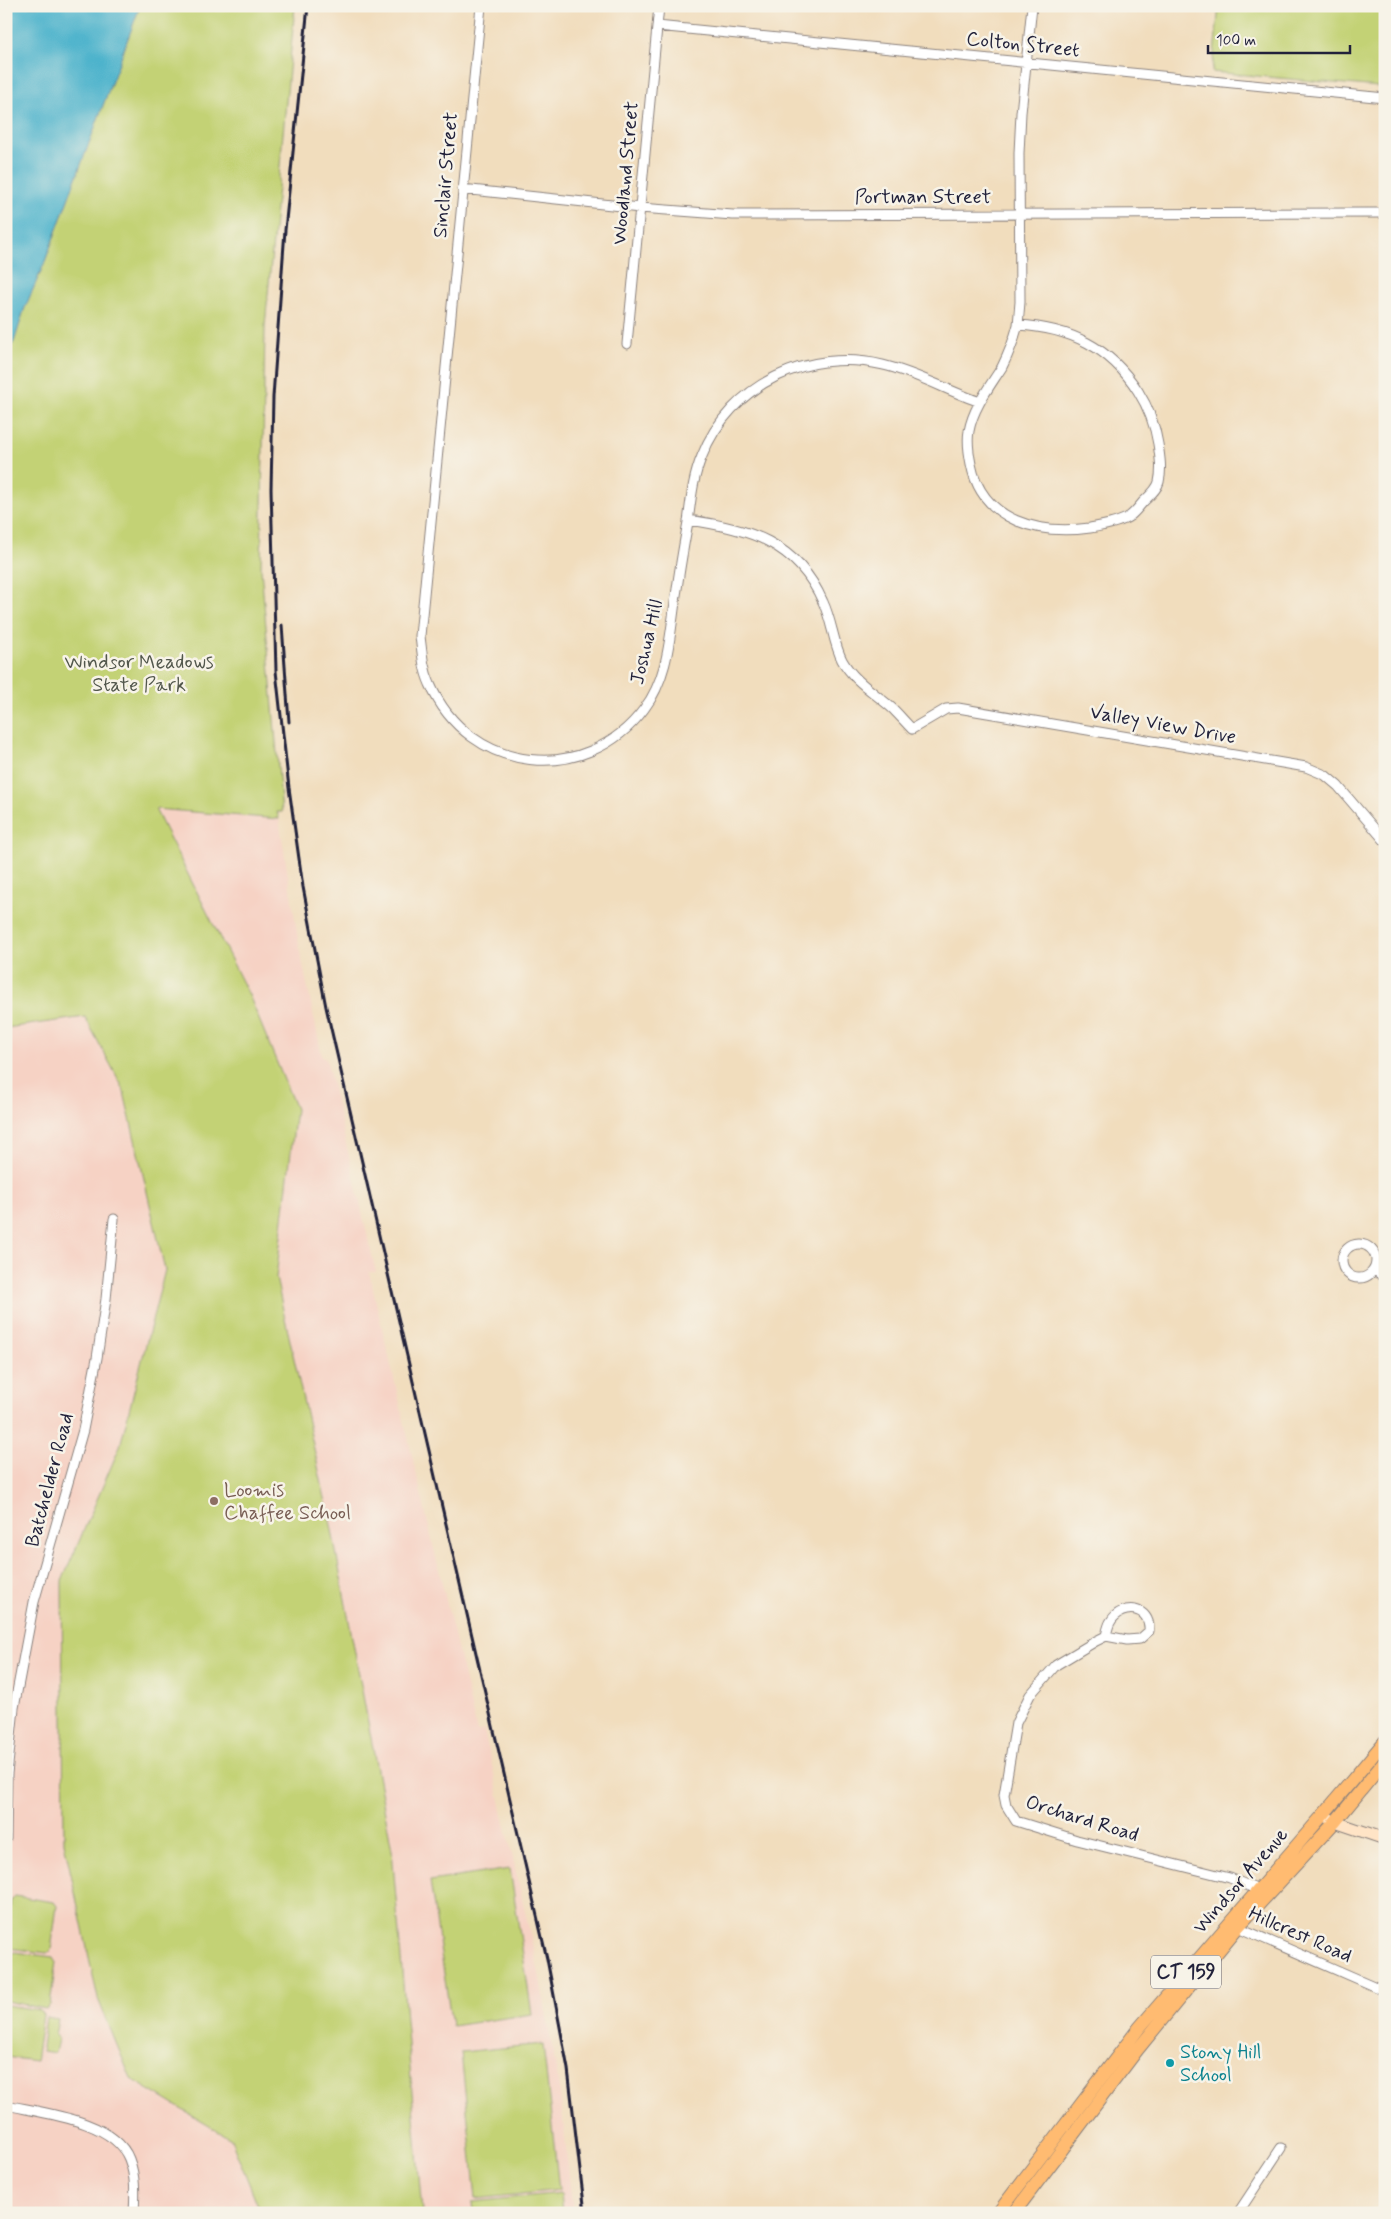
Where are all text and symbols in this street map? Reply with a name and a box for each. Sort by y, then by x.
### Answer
scale bar [1208,22,1351,54]
street label: Colton Street [965,26,1081,64]
text: 100 m [1216,31,1256,51]
street label: Woodland Street [606,100,646,246]
street label: Sinclair Street [427,111,465,239]
street label: Portman Street [855,184,991,211]
street label: Joshua Hill [624,597,670,687]
park label: Windsor Meadows State Park [64,649,214,699]
street label: Valley View Drive [1088,699,1238,751]
street label: Batchelder Road [19,1410,81,1550]
place label: Loomis Chaffee School [224,1477,351,1527]
marker: Loomis Chaffee School [208,1495,220,1507]
street label: Orchard Road [1022,1789,1142,1849]
street label: Windsor Avenue [1187,1822,1295,1940]
street label: Hillcrest Road [1244,1900,1356,1970]
road number: CT 159 [1151,1955,1221,1988]
place label: Stony Hill School [1180,2039,1262,2089]
marker: Stony Hill School [1164,2057,1176,2069]

